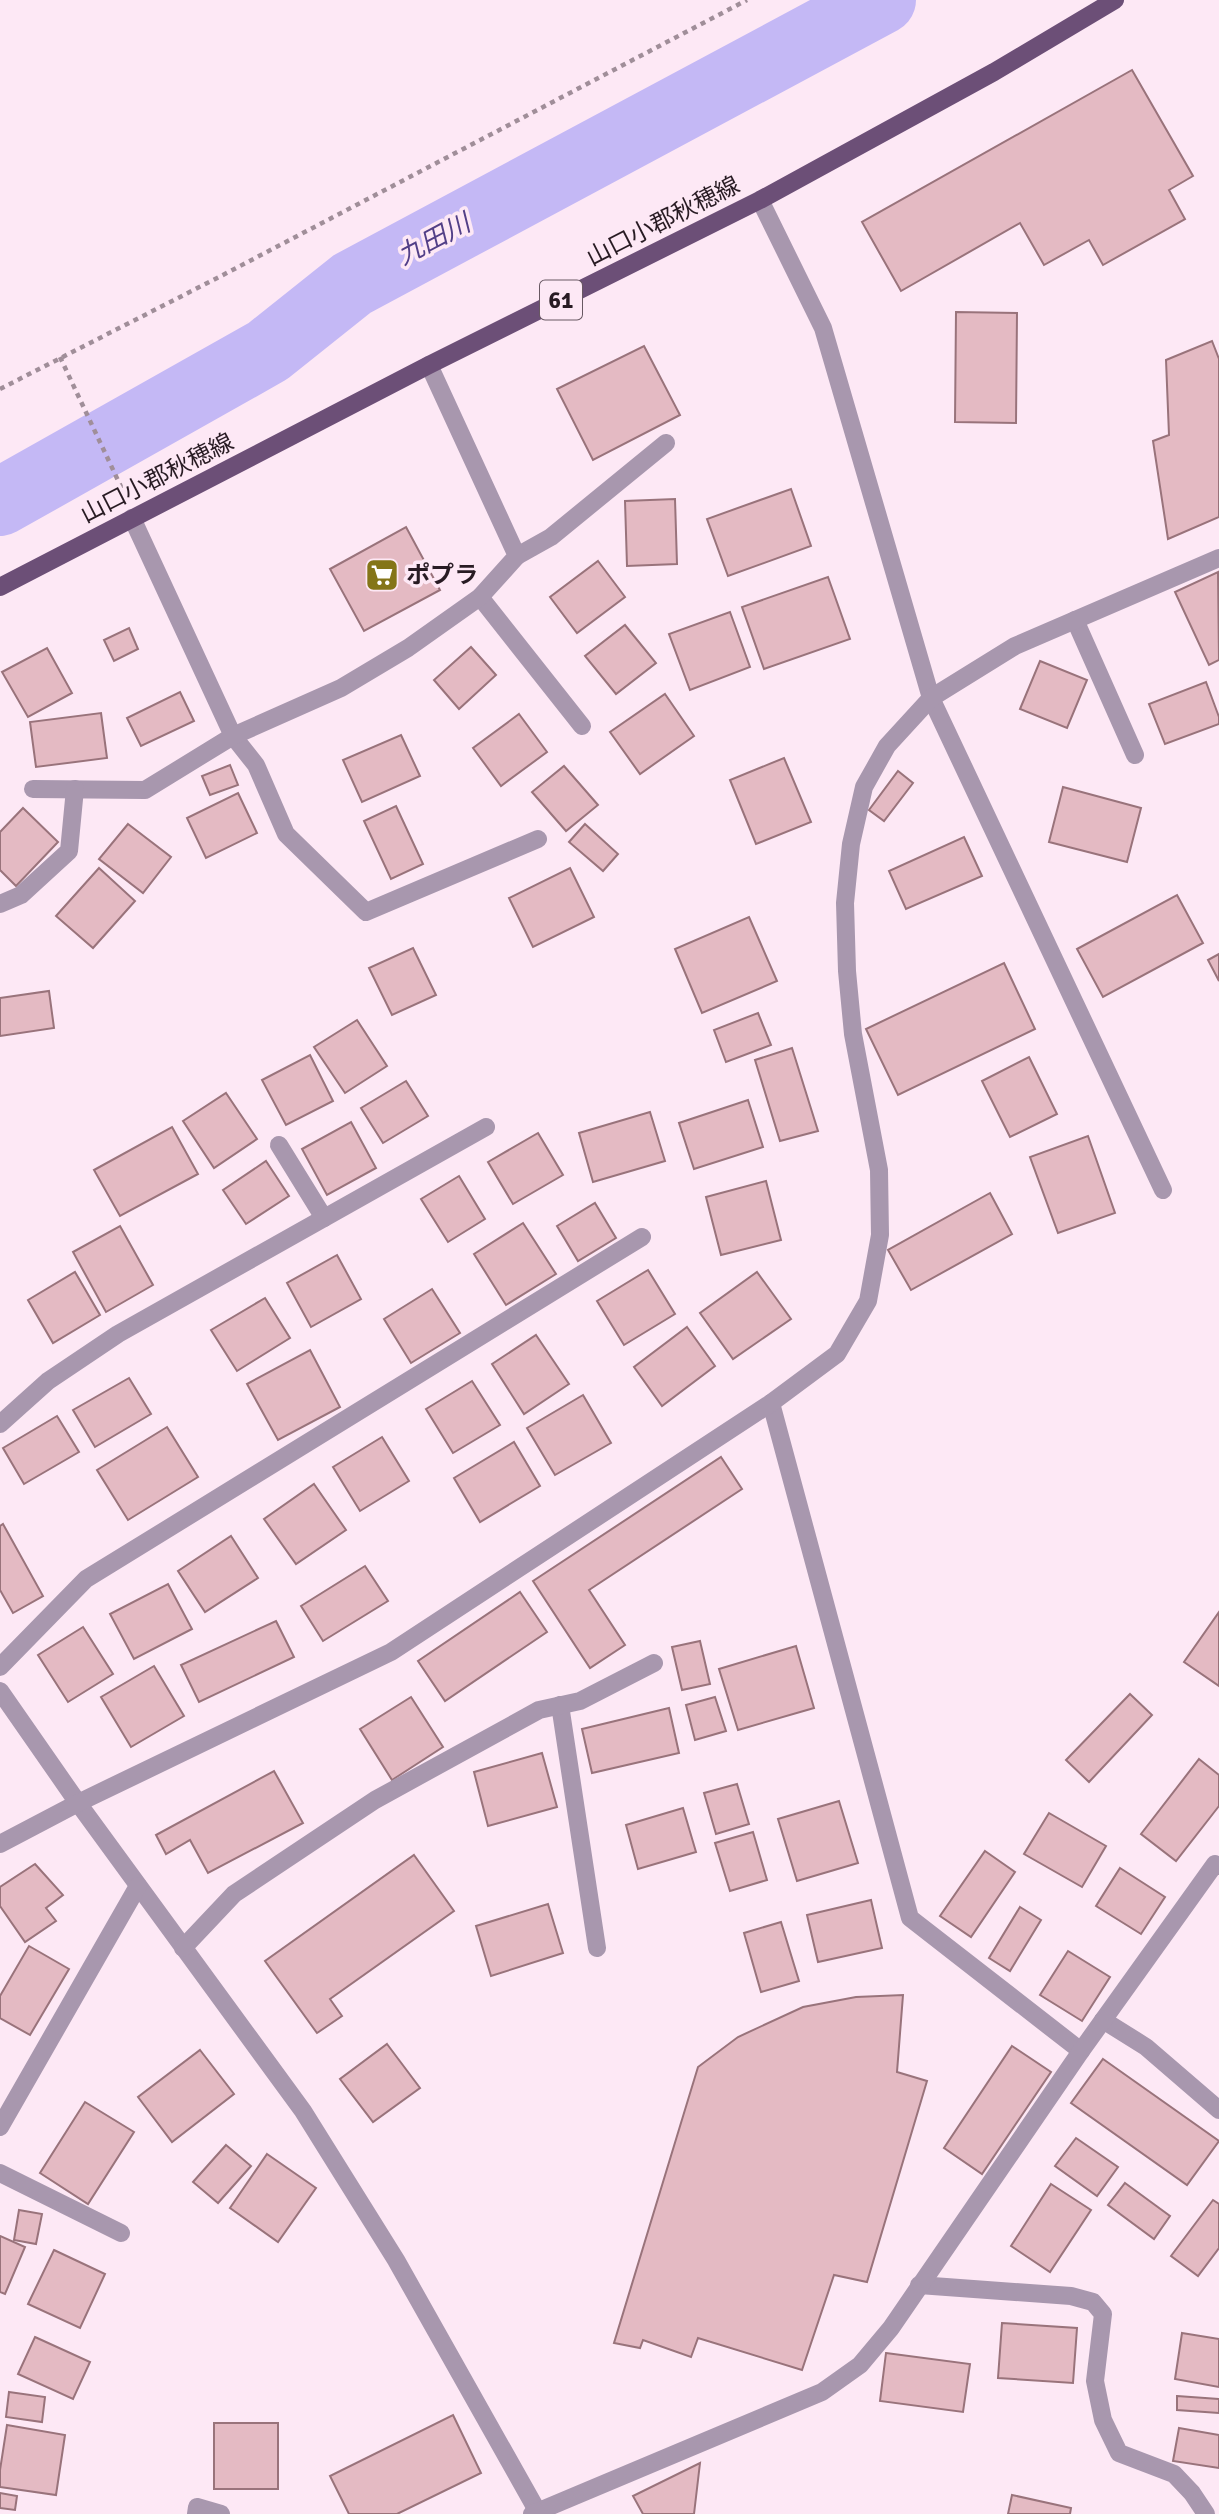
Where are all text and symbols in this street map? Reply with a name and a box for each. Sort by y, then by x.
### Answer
street label: 山口小郡秋穂線 [581,169,745,273]
water label: 九田川 [392,206,479,272]
road number: 61 [540,280,582,320]
street label: 山口小郡秋穂線 [75,426,239,530]
supermarket icon: ポプラ [363,556,401,594]
place label: ポプラ [406,560,478,590]

